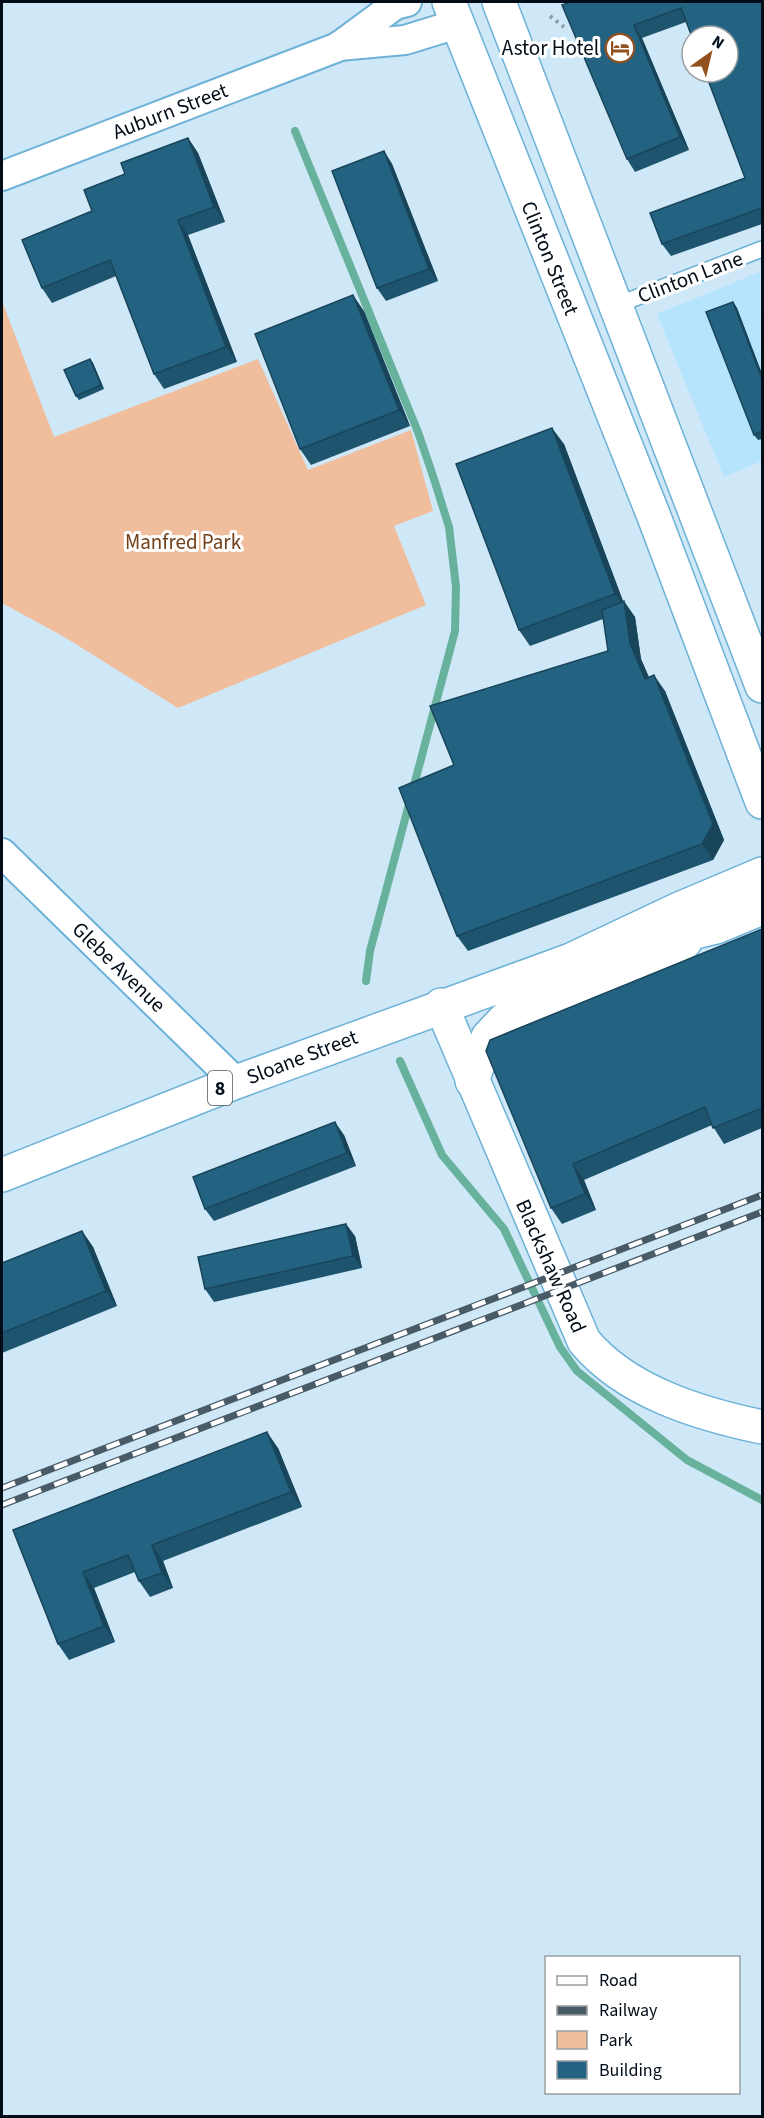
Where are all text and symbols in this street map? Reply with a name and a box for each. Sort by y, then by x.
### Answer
north arrow [680,24,740,84]
text: N [707,30,728,54]
hotel icon: Astor Hotel [604,32,636,64]
place label: Astor Hotel [502,33,599,63]
street label: Auburn Street [108,75,232,147]
street label: Clinton Street [514,197,586,319]
street label: Clinton Lane [633,243,747,311]
park label: Manfred Park [125,527,242,557]
street label: Glebe Avenue [66,915,172,1019]
street label: Sloane Street [242,1022,362,1092]
road number: 8 [208,1071,232,1105]
street label: Blackshaw Road [508,1194,594,1338]
legend [545,1956,740,2094]
text: Road [599,1968,638,1993]
text: Railway [599,1998,658,2023]
text: Park [599,2028,633,2053]
text: Building [599,2058,662,2083]

